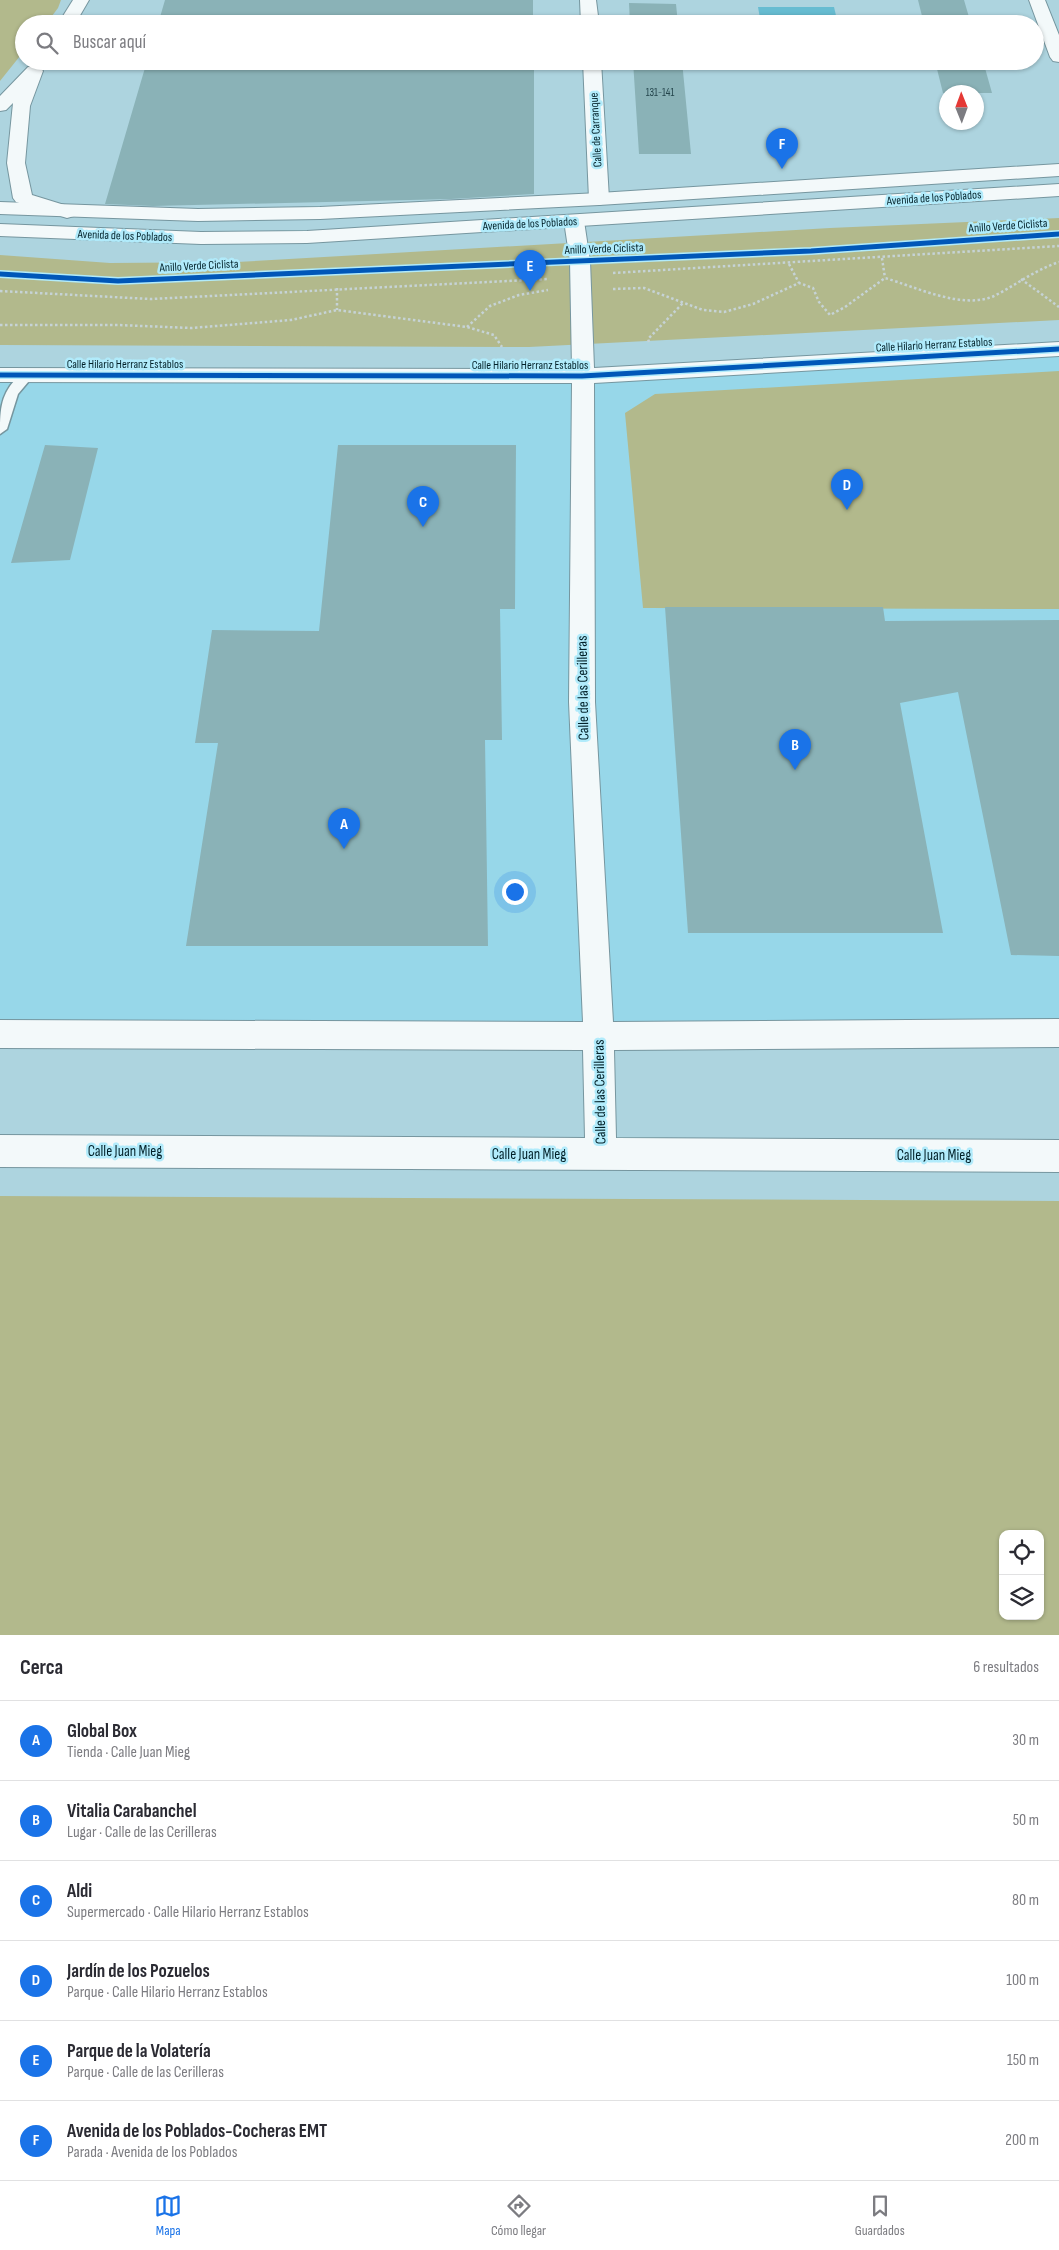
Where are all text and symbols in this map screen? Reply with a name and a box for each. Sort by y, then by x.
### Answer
search box [15,15,1044,70]
icon: search [33,29,61,57]
text: Buscar aquí [73,31,146,54]
north arrow [939,85,984,130]
house number: 131-141 [646,86,674,99]
street label: Calle de Carranque [587,92,605,168]
pin: F [766,128,798,169]
street label: Avenida de los Poblados [885,187,982,209]
street label: Avenida de los Poblados [481,214,578,234]
street label: Anillo Verde Ciclista [967,216,1048,236]
street label: Avenida de los Poblados [76,227,173,245]
street label: Anillo Verde Ciclista [563,240,644,258]
pin: E [514,250,546,291]
street label: Anillo Verde Ciclista [158,256,239,276]
street label: Calle Hilario Herranz Establos [875,334,993,356]
street label: Calle Hilario Herranz Establos [67,357,183,372]
street label: Calle Hilario Herranz Establos [472,358,588,373]
pin: D [831,469,863,510]
pin: C [407,486,439,527]
street label: Calle de las Cerilleras [573,635,593,741]
pin: B [779,729,811,770]
pin: A [328,808,360,849]
your location [502,879,528,905]
street label: Calle de las Cerilleras [590,1039,610,1145]
street label: Calle Juan Mieg [88,1142,162,1161]
street label: Calle Juan Mieg [492,1145,566,1164]
street label: Calle Juan Mieg [897,1146,971,1165]
map controls [999,1530,1044,1620]
button: locate [999,1530,1044,1575]
button: layers [999,1575,1044,1620]
text: Cerca [20,1655,63,1680]
text: 6 resultados [973,1658,1039,1677]
text: Global Box [67,1720,137,1743]
text: A [32,1731,40,1750]
text: 30 m [1012,1731,1039,1750]
text: Tienda · Calle Juan Mieg [67,1743,190,1762]
text: Vitalia Carabanchel [67,1800,197,1823]
text: B [32,1811,40,1830]
text: 50 m [1013,1811,1039,1830]
text: Lugar · Calle de las Cerilleras [67,1823,217,1842]
text: Aldi [67,1880,92,1903]
text: C [32,1891,40,1910]
text: 80 m [1012,1891,1039,1910]
text: Supermercado · Calle Hilario Herranz Establos [67,1903,309,1922]
text: Jardín de los Pozuelos [67,1960,210,1983]
text: D [32,1971,40,1990]
text: 100 m [1006,1971,1039,1990]
text: Parque · Calle Hilario Herranz Establos [67,1983,268,2002]
text: Parque de la Volatería [67,2040,211,2063]
text: E [33,2051,39,2070]
text: 150 m [1007,2051,1039,2070]
text: Parque · Calle de las Cerilleras [67,2063,224,2082]
text: Avenida de los Poblados-Cocheras EMT [67,2120,327,2143]
text: F [33,2131,39,2150]
text: 200 m [1005,2131,1039,2150]
text: Parada · Avenida de los Poblados [67,2143,237,2162]
tab: Mapa [154,2192,182,2239]
tab: Cómo llegar [491,2192,546,2239]
tab: Guardados [855,2192,905,2239]

